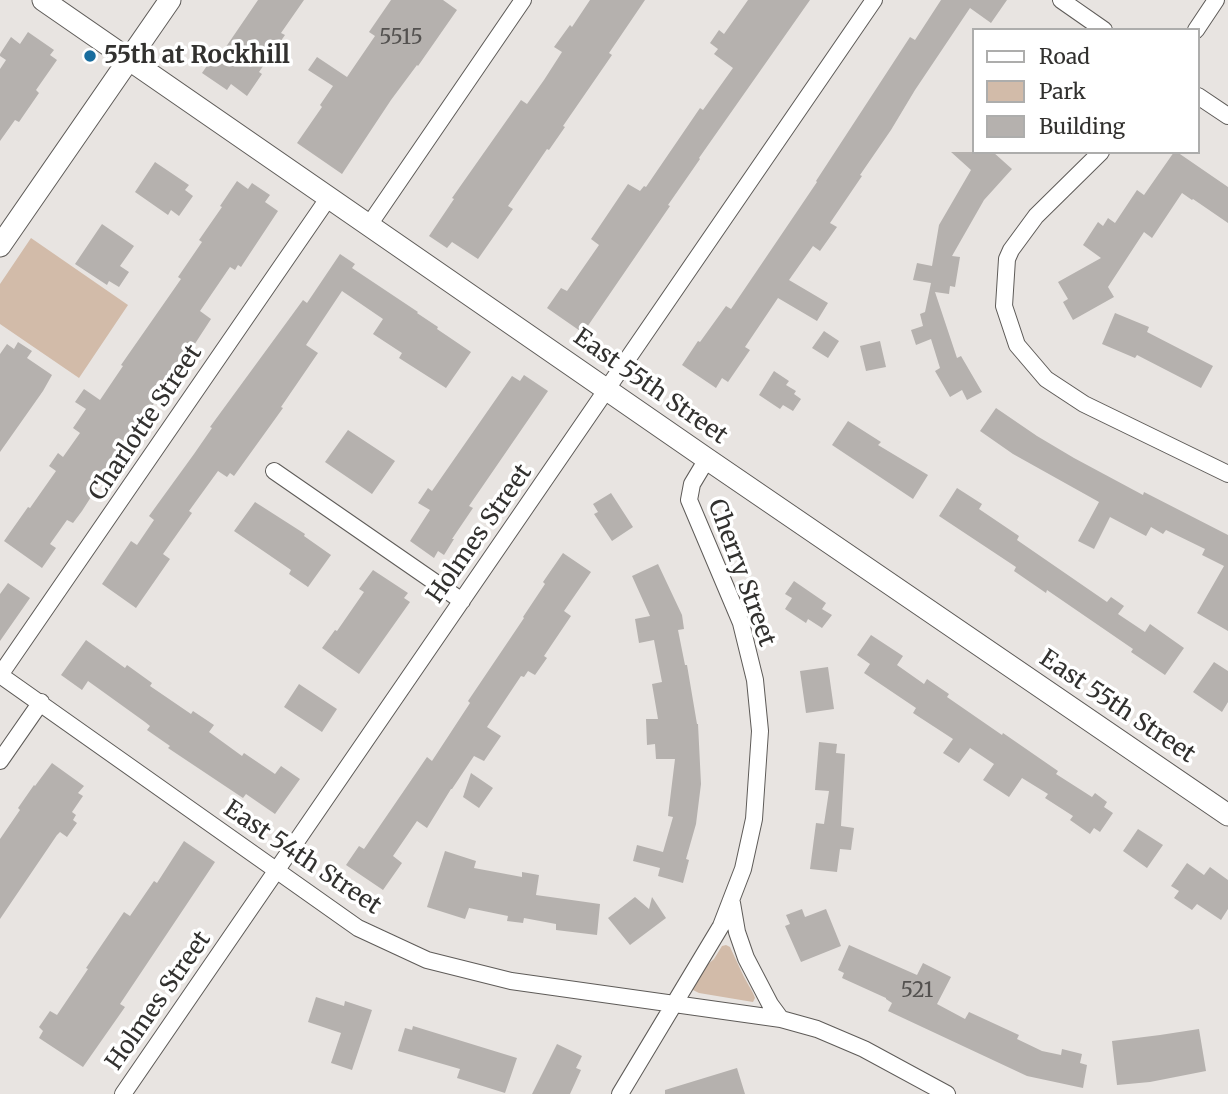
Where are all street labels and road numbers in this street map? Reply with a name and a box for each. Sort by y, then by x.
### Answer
street label: East 55th Street [568,323,732,451]
street label: Charlotte Street [83,340,209,506]
street label: Holmes Street [422,459,538,609]
street label: Cherry Street [701,496,781,650]
street label: East 55th Street [1034,644,1200,770]
street label: East 54th Street [218,795,386,921]
street label: Holmes Street [101,926,217,1076]

